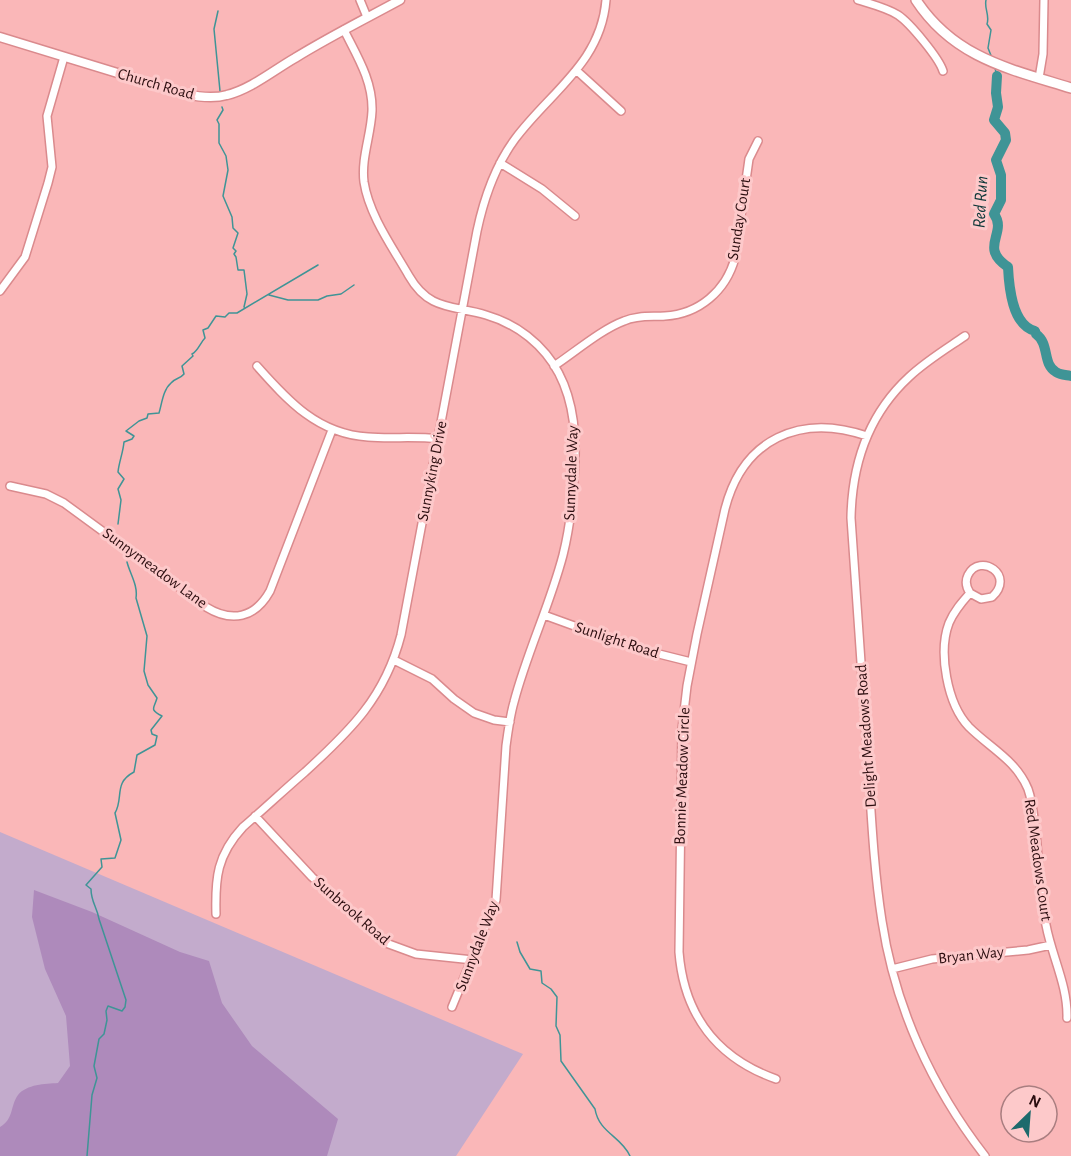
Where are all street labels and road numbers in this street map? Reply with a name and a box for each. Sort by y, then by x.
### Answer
street label: Church Road [116,65,196,103]
street label: Sunday Court [725,177,754,261]
street label: Sunnyking Drive [414,420,451,523]
street label: Sunnydale Way [561,425,582,521]
street label: Sunnymeadow Lane [99,525,210,612]
street label: Sunlight Road [573,619,661,661]
street label: Delight Meadows Road [853,664,879,808]
street label: Bonnie Meadow Circle [672,707,692,845]
street label: Red Meadows Court [1022,798,1054,922]
street label: Sunbrook Road [311,874,393,948]
street label: Sunnydale Way [452,898,503,994]
street label: Bryan Way [937,944,1005,967]

